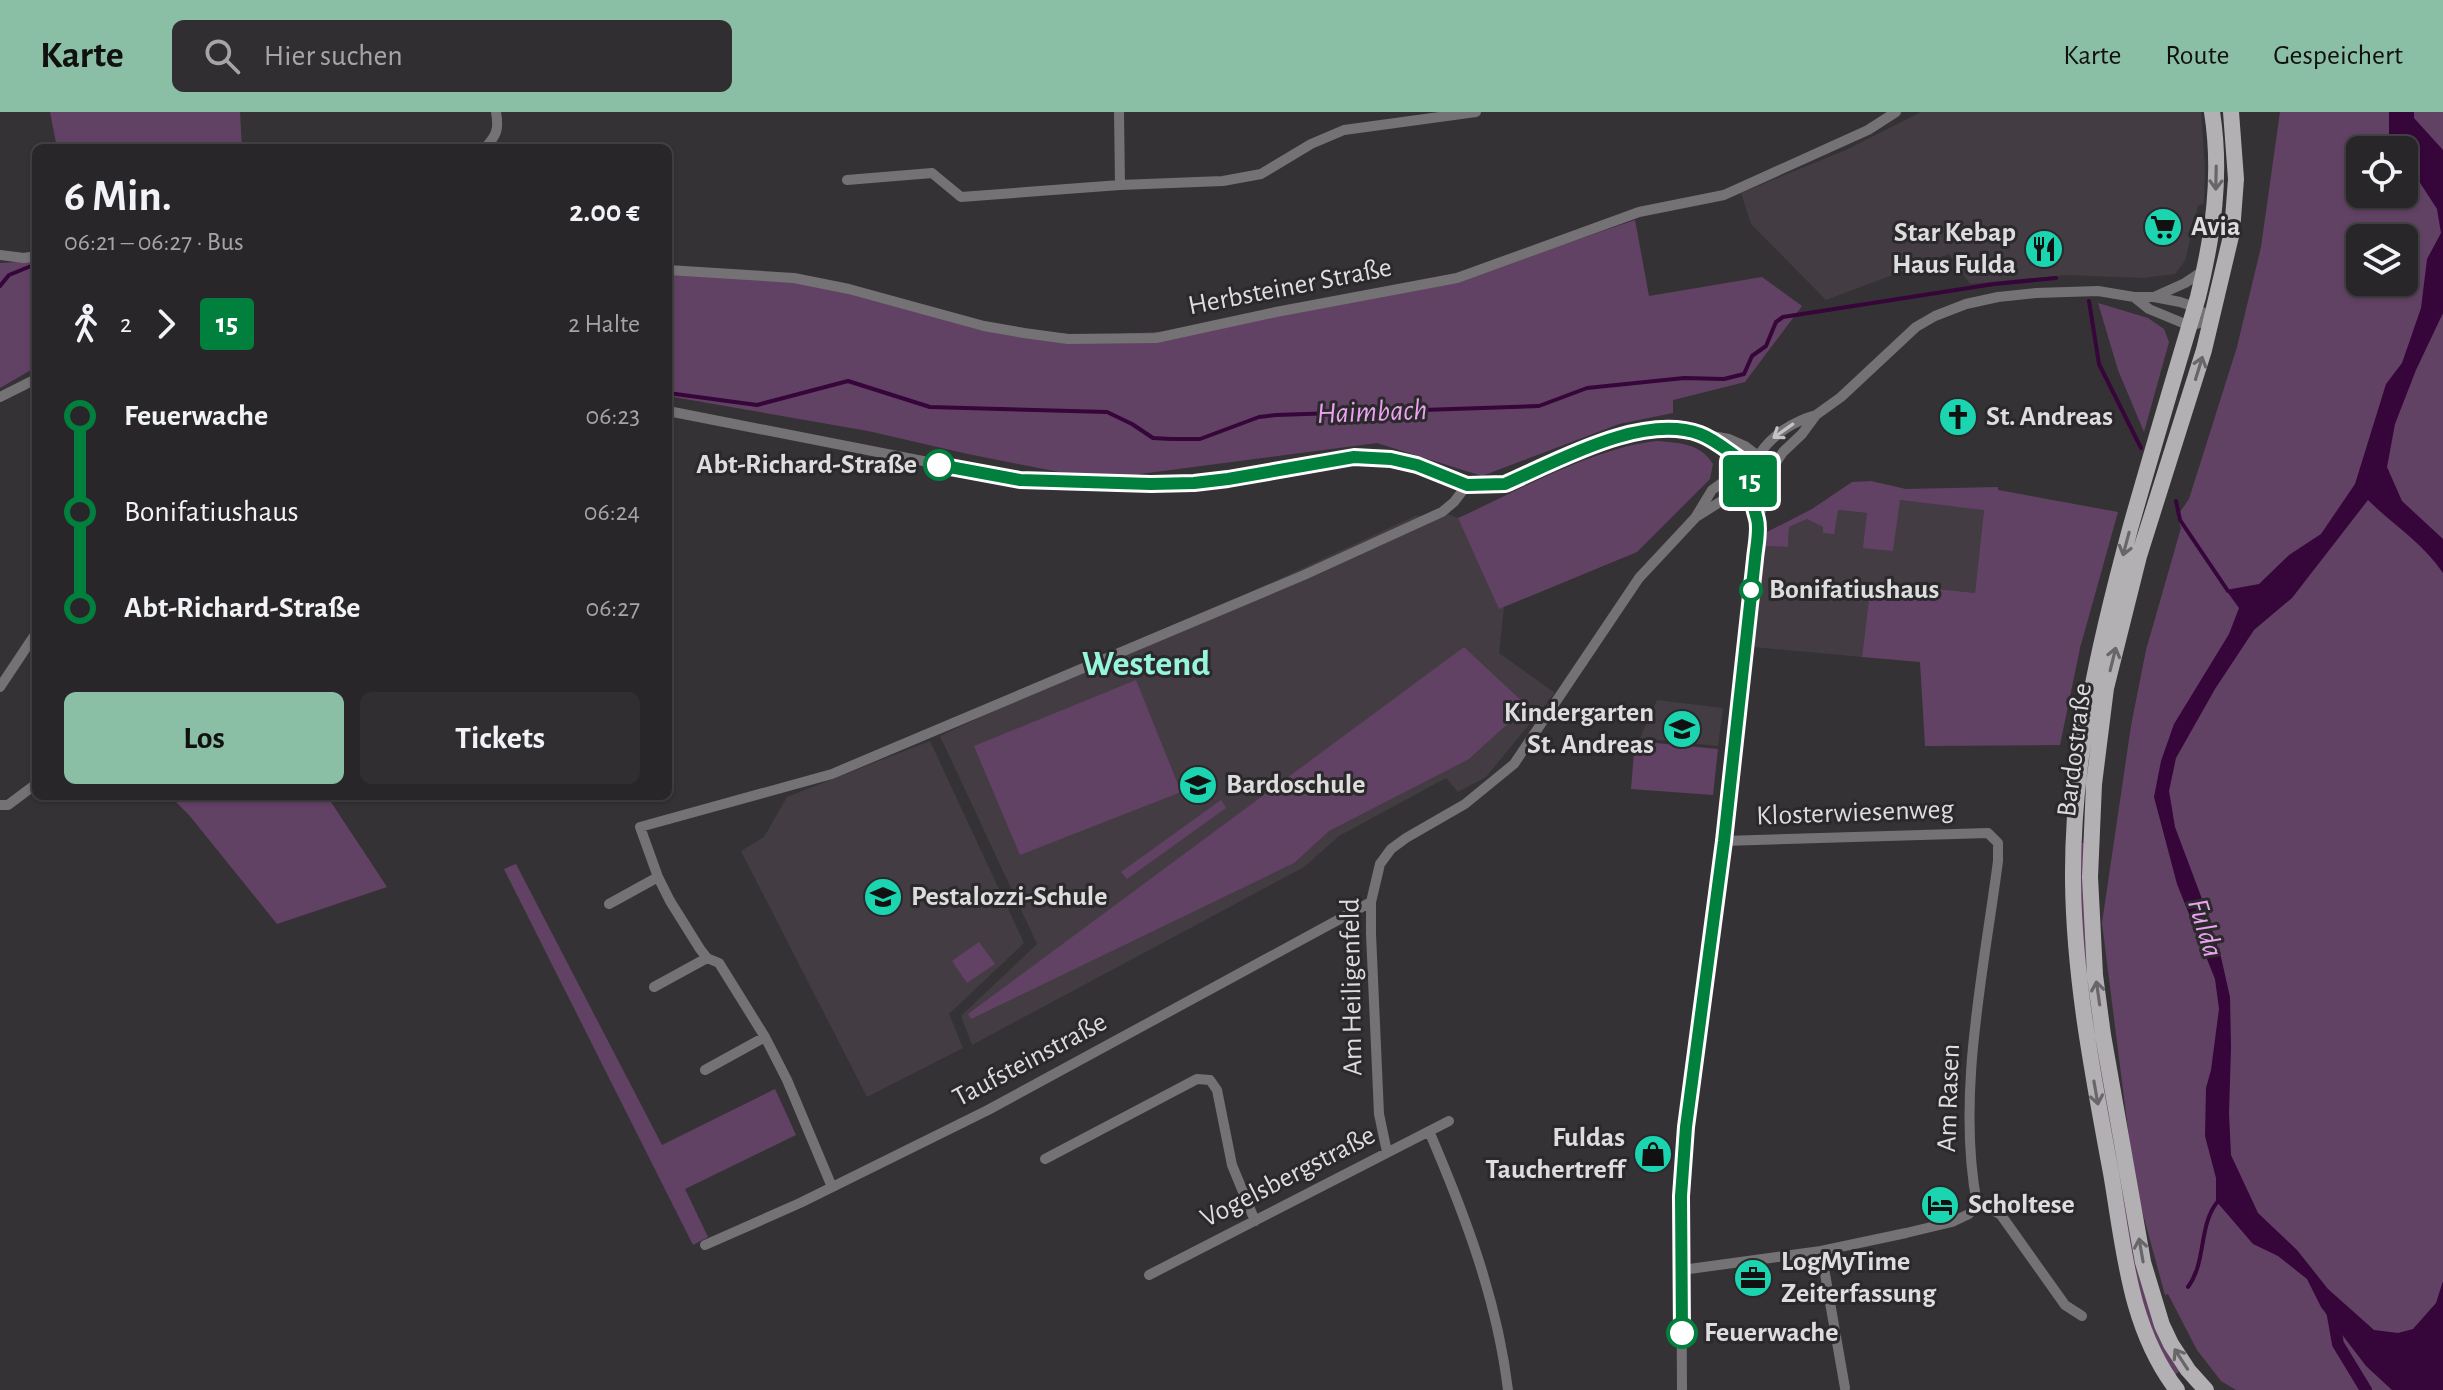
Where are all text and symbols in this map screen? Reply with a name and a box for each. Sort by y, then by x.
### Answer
search box [172,20,732,92]
icon: search [200,34,244,78]
text: Karte [40,37,124,75]
text: Hier suchen [264,41,403,71]
text: Karte [2063,42,2121,70]
text: Route [2165,42,2229,70]
text: Gespeichert [2273,42,2403,70]
map controls [2346,136,2418,296]
button: locate [2346,136,2418,208]
one-way arrow [2209,164,2224,191]
text: 6 Min. [64,175,172,219]
text: 2.00 € [569,197,640,227]
supermarket icon: Avia [2142,206,2184,248]
place label: Avia [2191,213,2240,241]
place label: Star Kebap Haus Fulda [1892,219,2016,279]
button: layers [2346,224,2418,296]
restaurant icon: Star Kebap Haus Fulda [2023,228,2065,270]
text: 06:21 – 06:27 · Bus [64,229,244,255]
street label: Herbsteiner Straße [1186,254,1394,320]
icon: walk [64,302,108,346]
icon: forward [144,302,188,346]
text: 15 [216,310,238,338]
text: 2 [120,311,132,337]
text: 2 Halte [568,311,640,337]
one-way arrow [2192,356,2207,382]
water label: Haimbach [1316,395,1428,429]
church icon: St. Andreas [1937,396,1979,438]
text: Feuerwache [124,401,268,431]
text: 06:23 [586,403,640,429]
place label: St. Andreas [1986,403,2113,431]
one-way arrow [1773,423,1795,439]
marker: Abt-Richard-Straße [924,450,954,480]
place label: Abt-Richard-Straße [696,451,917,479]
line badge: 15 [1714,455,1786,507]
text: 15 [1739,467,1761,495]
text: Bonifatiushaus [124,497,299,527]
text: 06:24 [584,499,640,525]
one-way arrow [2118,531,2133,556]
place label: Bonifatiushaus [1769,576,1939,604]
marker: Bonifatiushaus [1740,579,1762,601]
text: Abt-Richard-Straße [124,593,360,623]
text: 06:27 [585,595,640,621]
district label: Westend [1082,646,1210,682]
one-way arrow [2107,647,2122,673]
street label: Bardostraße [2053,682,2097,818]
button: Los [64,692,344,784]
button: Tickets [360,692,640,784]
place label: Kindergarten St. Andreas [1504,699,1654,759]
school or university icon: Kindergarten St. Andreas [1661,708,1703,750]
school or university icon: Bardoschule [1177,764,1219,806]
place label: Bardoschule [1226,771,1365,799]
street label: Klosterwiesenweg [1756,796,1955,830]
school or university icon: Pestalozzi-Schule [862,876,904,918]
place label: Pestalozzi-Schule [911,883,1107,911]
water label: Fulda [2182,895,2228,961]
street label: Am Heiligenfeld [1336,898,1368,1076]
one-way arrow [2090,981,2105,1006]
street label: Taufsteinstraße [948,1008,1112,1112]
street label: Am Rasen [1933,1043,1965,1153]
one-way arrow [2090,1079,2105,1105]
street label: Vogelsbergstraße [1196,1121,1380,1233]
place label: Fuldas Tauchertreff [1485,1124,1627,1184]
shop icon: Fuldas Tauchertreff [1632,1133,1674,1175]
hotel icon: Scholtese [1919,1184,1961,1226]
place label: Scholtese [1968,1191,2075,1219]
one-way arrow [2132,1237,2147,1263]
place label: LogMyTime Zeiterfassung [1781,1248,1937,1308]
office icon: LogMyTime Zeiterfassung [1732,1257,1774,1299]
marker: Feuerwache [1667,1318,1697,1348]
place label: Feuerwache [1704,1319,1838,1347]
one-way arrow [2172,1348,2188,1371]

